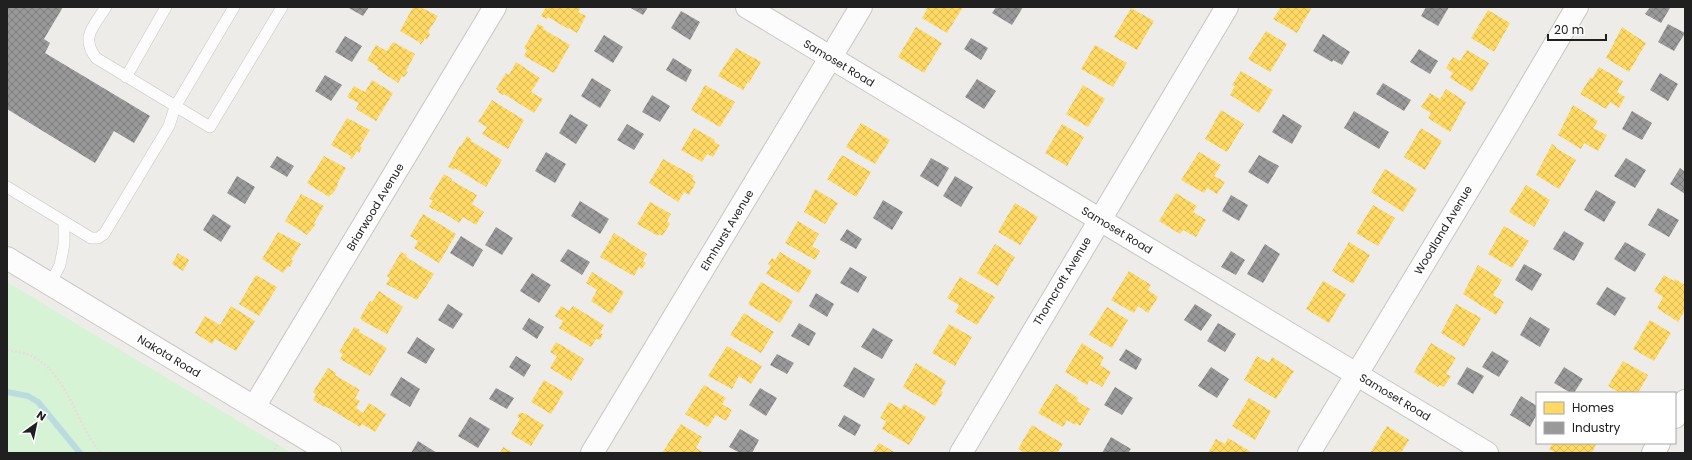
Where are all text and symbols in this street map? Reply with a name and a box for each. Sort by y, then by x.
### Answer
scale bar [1548,16,1606,42]
text: 20 m [1554,21,1584,38]
street label: Samoset Road [800,35,878,91]
street label: Briarwood Avenue [342,160,408,254]
street label: Woodland Avenue [1410,182,1476,277]
street label: Elmhurst Avenue [696,186,758,273]
street label: Samoset Road [1078,202,1156,258]
street label: Thorncroft Avenue [1029,233,1095,328]
street label: Nakota Road [135,331,203,381]
street label: Samoset Road [1356,369,1434,425]
legend [1536,392,1676,444]
text: Homes [1572,399,1614,416]
north arrow [16,404,56,444]
text: N [34,407,49,425]
text: Industry [1572,419,1621,436]

